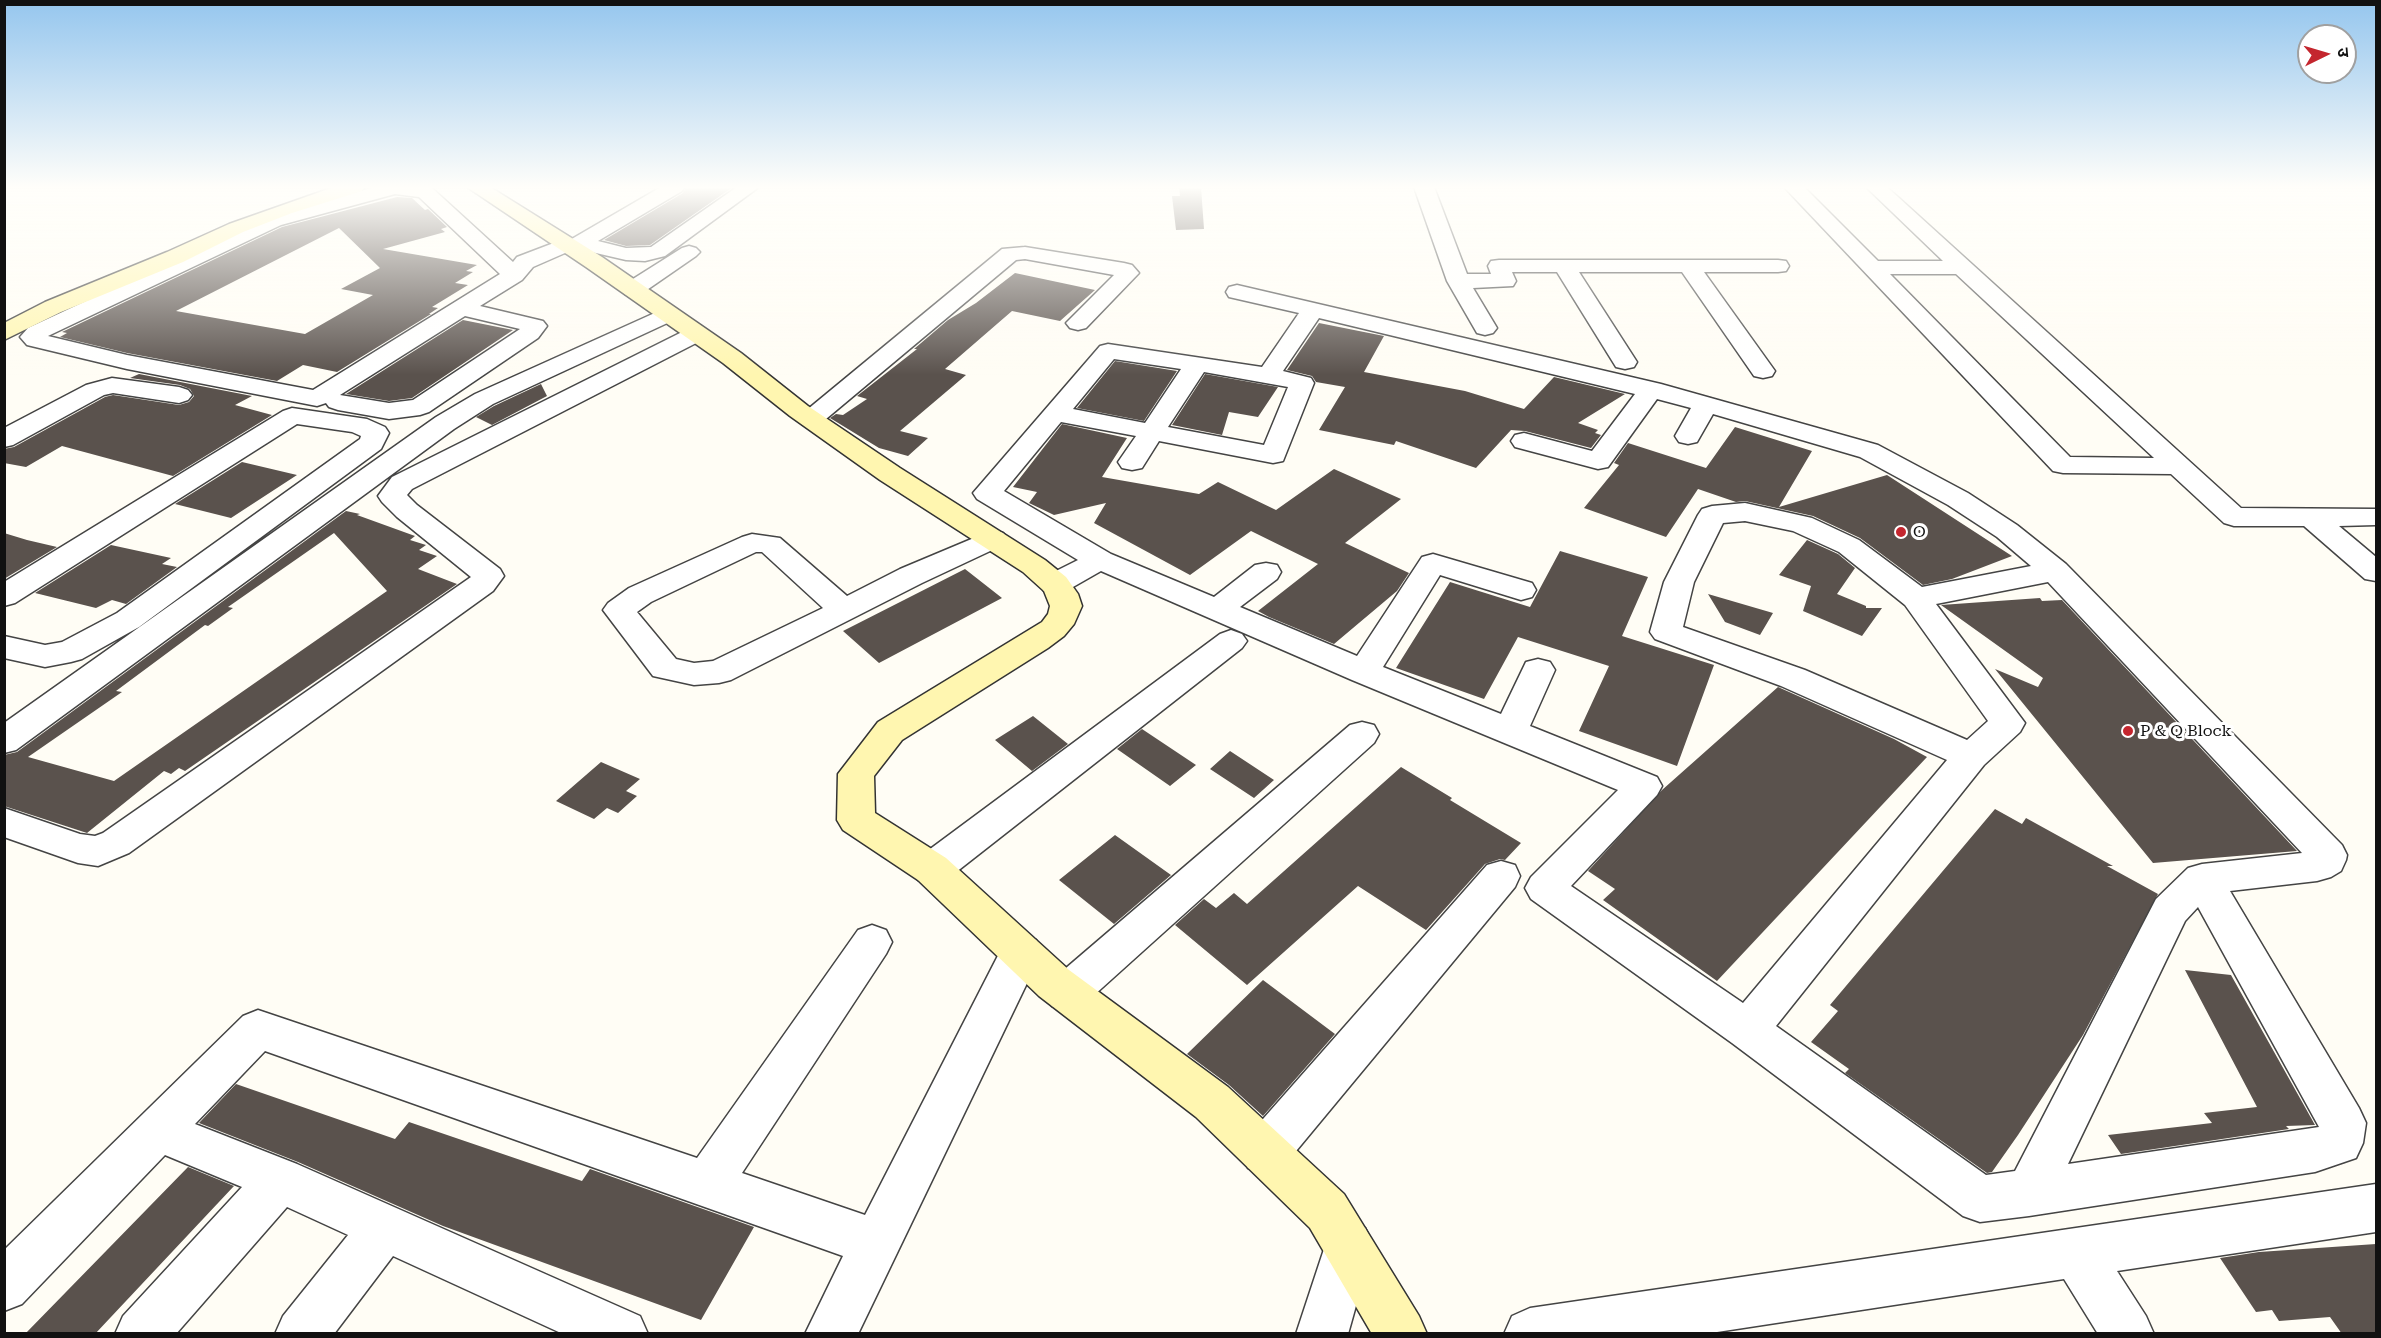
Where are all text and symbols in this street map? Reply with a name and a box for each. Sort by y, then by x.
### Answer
north arrow [2297,24,2357,84]
text: उ [2334,47,2353,58]
place label: O [1913,522,1926,542]
marker: O [1894,525,1908,539]
place label: P & Q Block [2140,721,2232,741]
marker: P & Q Block [2121,724,2135,738]

